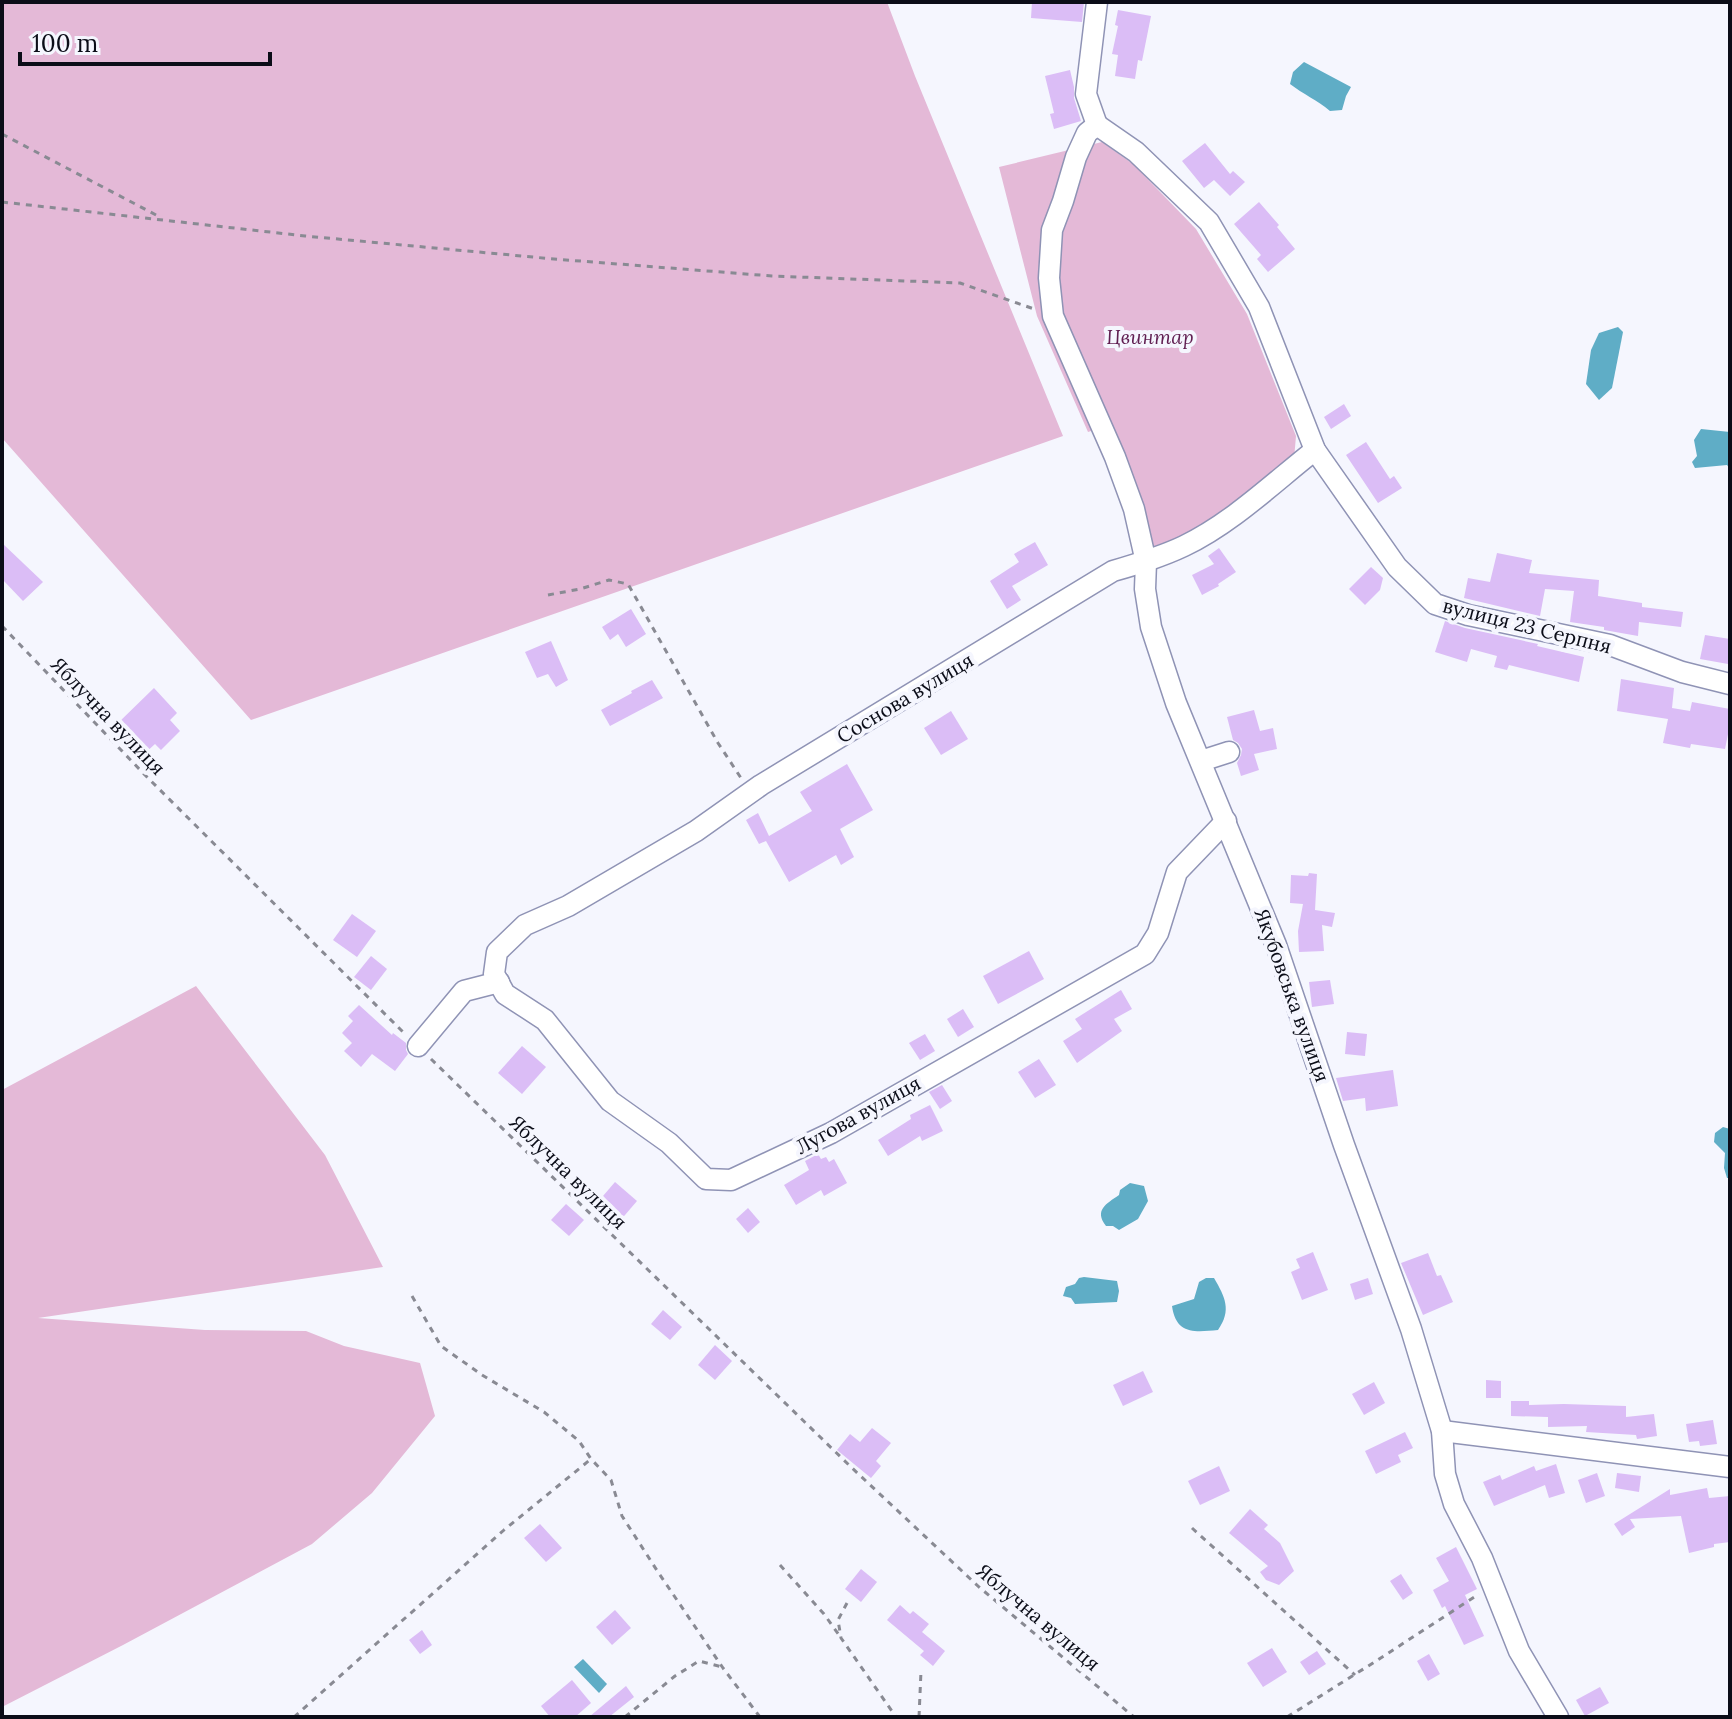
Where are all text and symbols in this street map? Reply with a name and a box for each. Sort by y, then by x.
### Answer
scale bar [20,16,270,66]
text: 100 m [32,28,98,59]
park label: Цвинтар [1106,324,1194,349]
street label: вулиця 23 Серпня [1440,592,1614,659]
street label: Соснова вулиця [832,647,978,748]
street label: Яблучна вулиця [46,651,171,780]
street label: Якубовська вулиця [1249,904,1336,1085]
street label: Лугова вулиця [791,1070,925,1159]
street label: Яблучна вулиця [504,1109,633,1234]
street label: Яблучна вулиця [971,1557,1105,1676]

